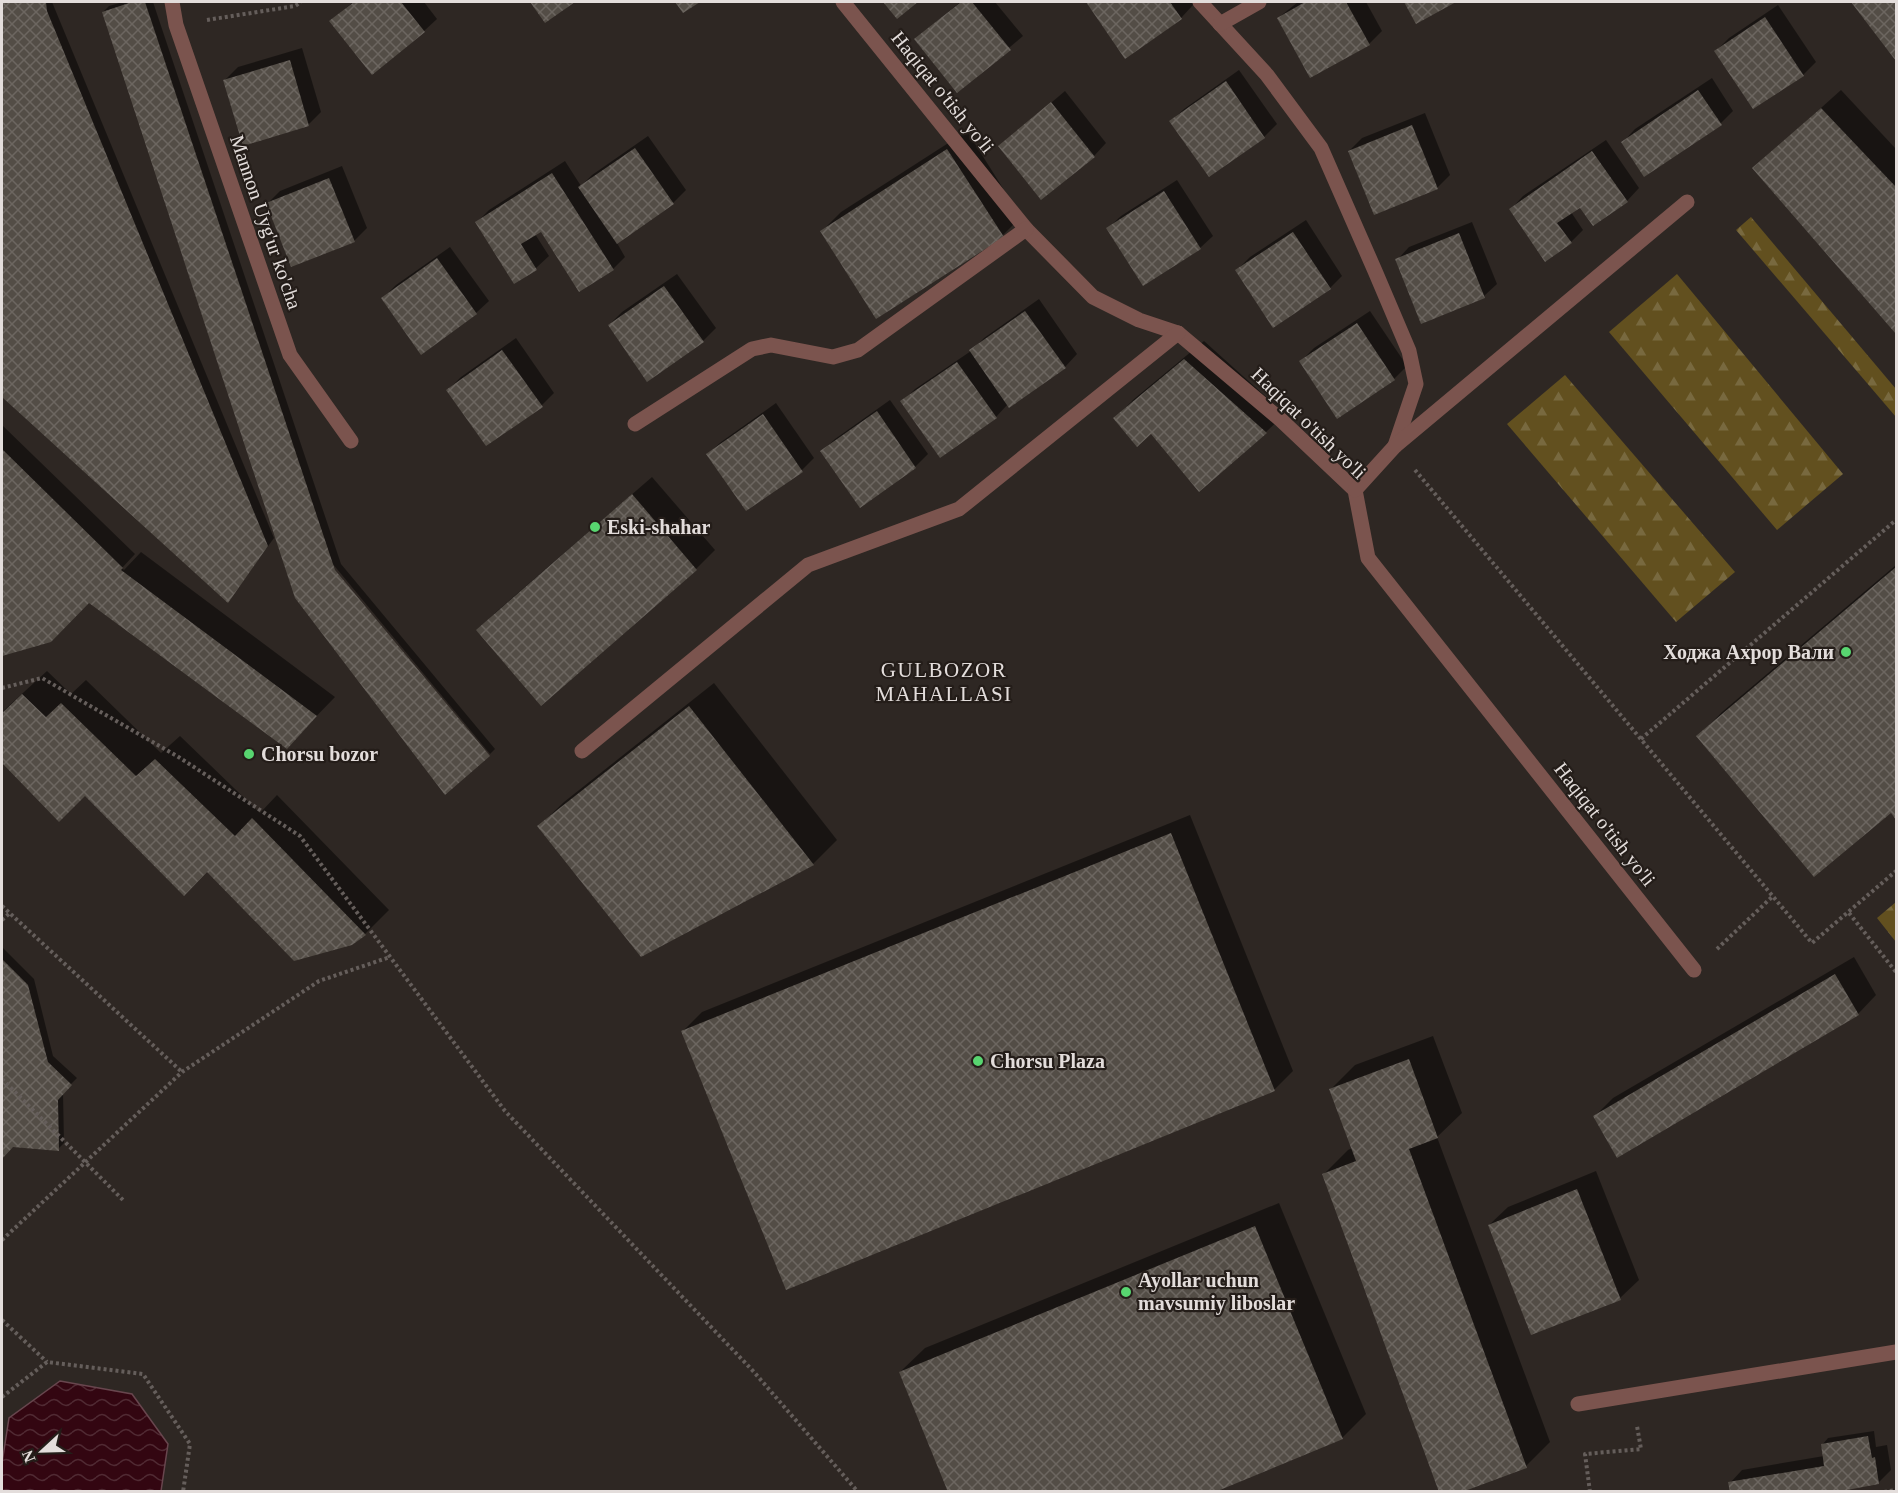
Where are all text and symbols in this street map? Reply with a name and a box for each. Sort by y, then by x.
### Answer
street label: Haqiqat o'tish yo'li [886,27,999,158]
street label: Mannon Uyg'ur ko'cha [225,132,306,312]
street label: Haqiqat o'tish yo'li [1247,363,1371,484]
place label: Eski-shahar [607,516,710,538]
marker: Eski-shahar [588,520,602,534]
place label: Ходжа Ахрор Вали [1663,641,1834,664]
marker: Ходжа Ахрор Вали [1839,645,1853,659]
district label: GULBOZOR MAHALLASI [875,658,1013,706]
place label: Chorsu bozor [261,743,378,765]
marker: Chorsu bozor [242,747,256,761]
street label: Haqiqat o'tish yo'li [1549,758,1660,891]
place label: Chorsu Plaza [990,1050,1105,1072]
marker: Chorsu Plaza [971,1054,985,1068]
place label: Ayollar uchun mavsumiy liboslar [1138,1269,1295,1315]
marker: Ayollar uchun mavsumiy liboslar [1119,1285,1133,1299]
north arrow [12,1421,72,1481]
text: N [18,1447,39,1465]

